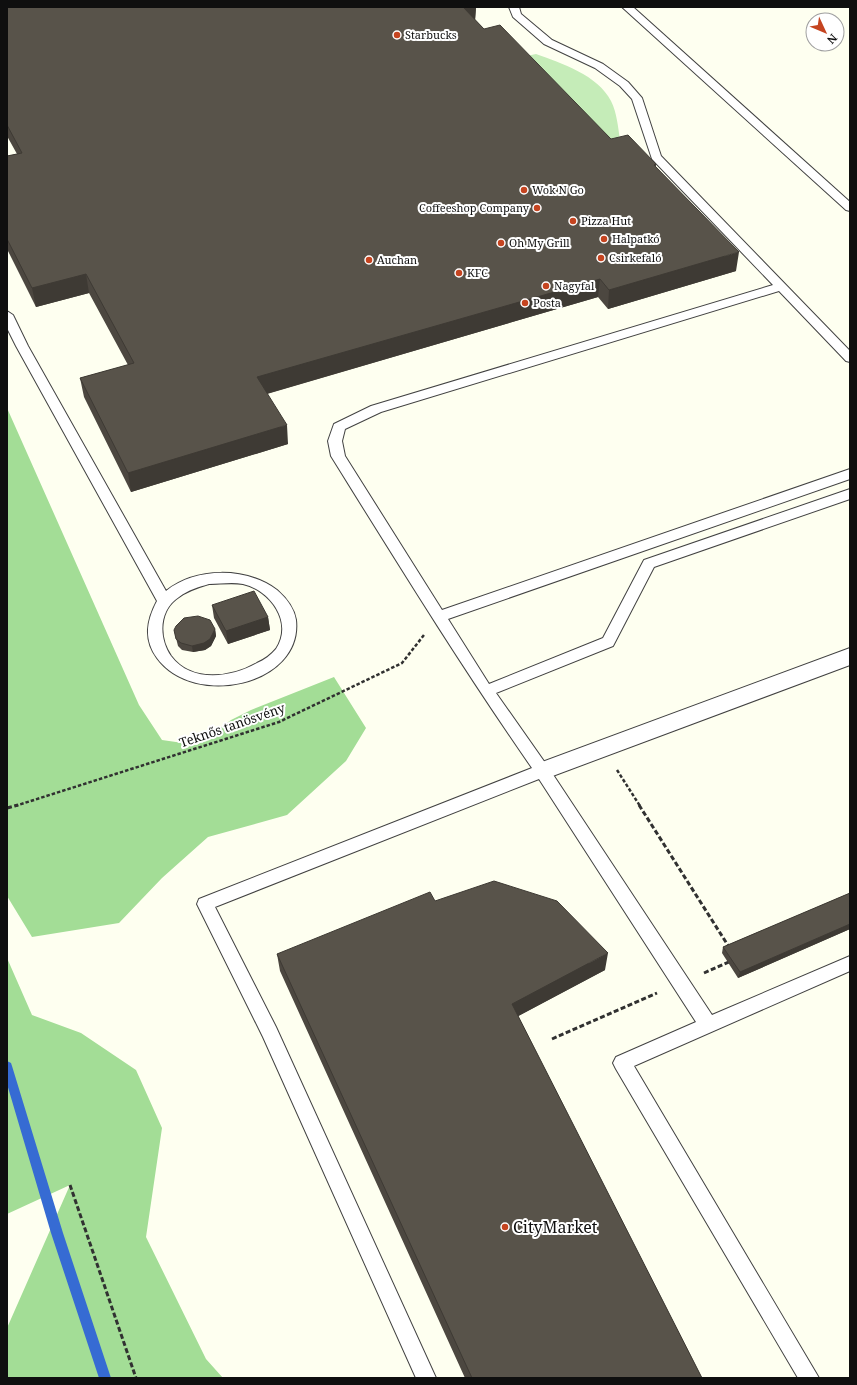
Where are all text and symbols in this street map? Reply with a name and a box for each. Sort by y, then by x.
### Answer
north arrow [805,12,845,52]
place label: Starbucks [405,27,457,42]
marker: Starbucks [392,30,402,40]
text: N [824,31,841,48]
place label: Wok N Go [532,182,584,197]
marker: Wok N Go [519,185,529,195]
place label: Coffeeshop Company [419,200,530,215]
marker: Coffeeshop Company [532,203,542,213]
place label: Pizza Hut [581,213,631,228]
marker: Pizza Hut [568,216,578,226]
place label: Halpatkó [612,231,660,246]
marker: Halpatkó [599,234,609,244]
place label: Oh My Grill [509,235,570,250]
marker: Oh My Grill [496,238,506,248]
place label: Csirkefaló [609,250,662,265]
place label: Auchan [377,252,417,267]
marker: Csirkefaló [596,253,606,263]
marker: Auchan [364,255,374,265]
place label: KFC [467,265,488,280]
marker: KFC [454,268,464,278]
place label: Nagyfal [554,278,595,293]
marker: Nagyfal [541,281,551,291]
place label: Posta [533,295,561,310]
marker: Posta [520,298,530,308]
street label: Teknős tanösvény [177,698,288,752]
place label: CityMarket [513,1216,598,1238]
marker: CityMarket [500,1222,510,1232]

